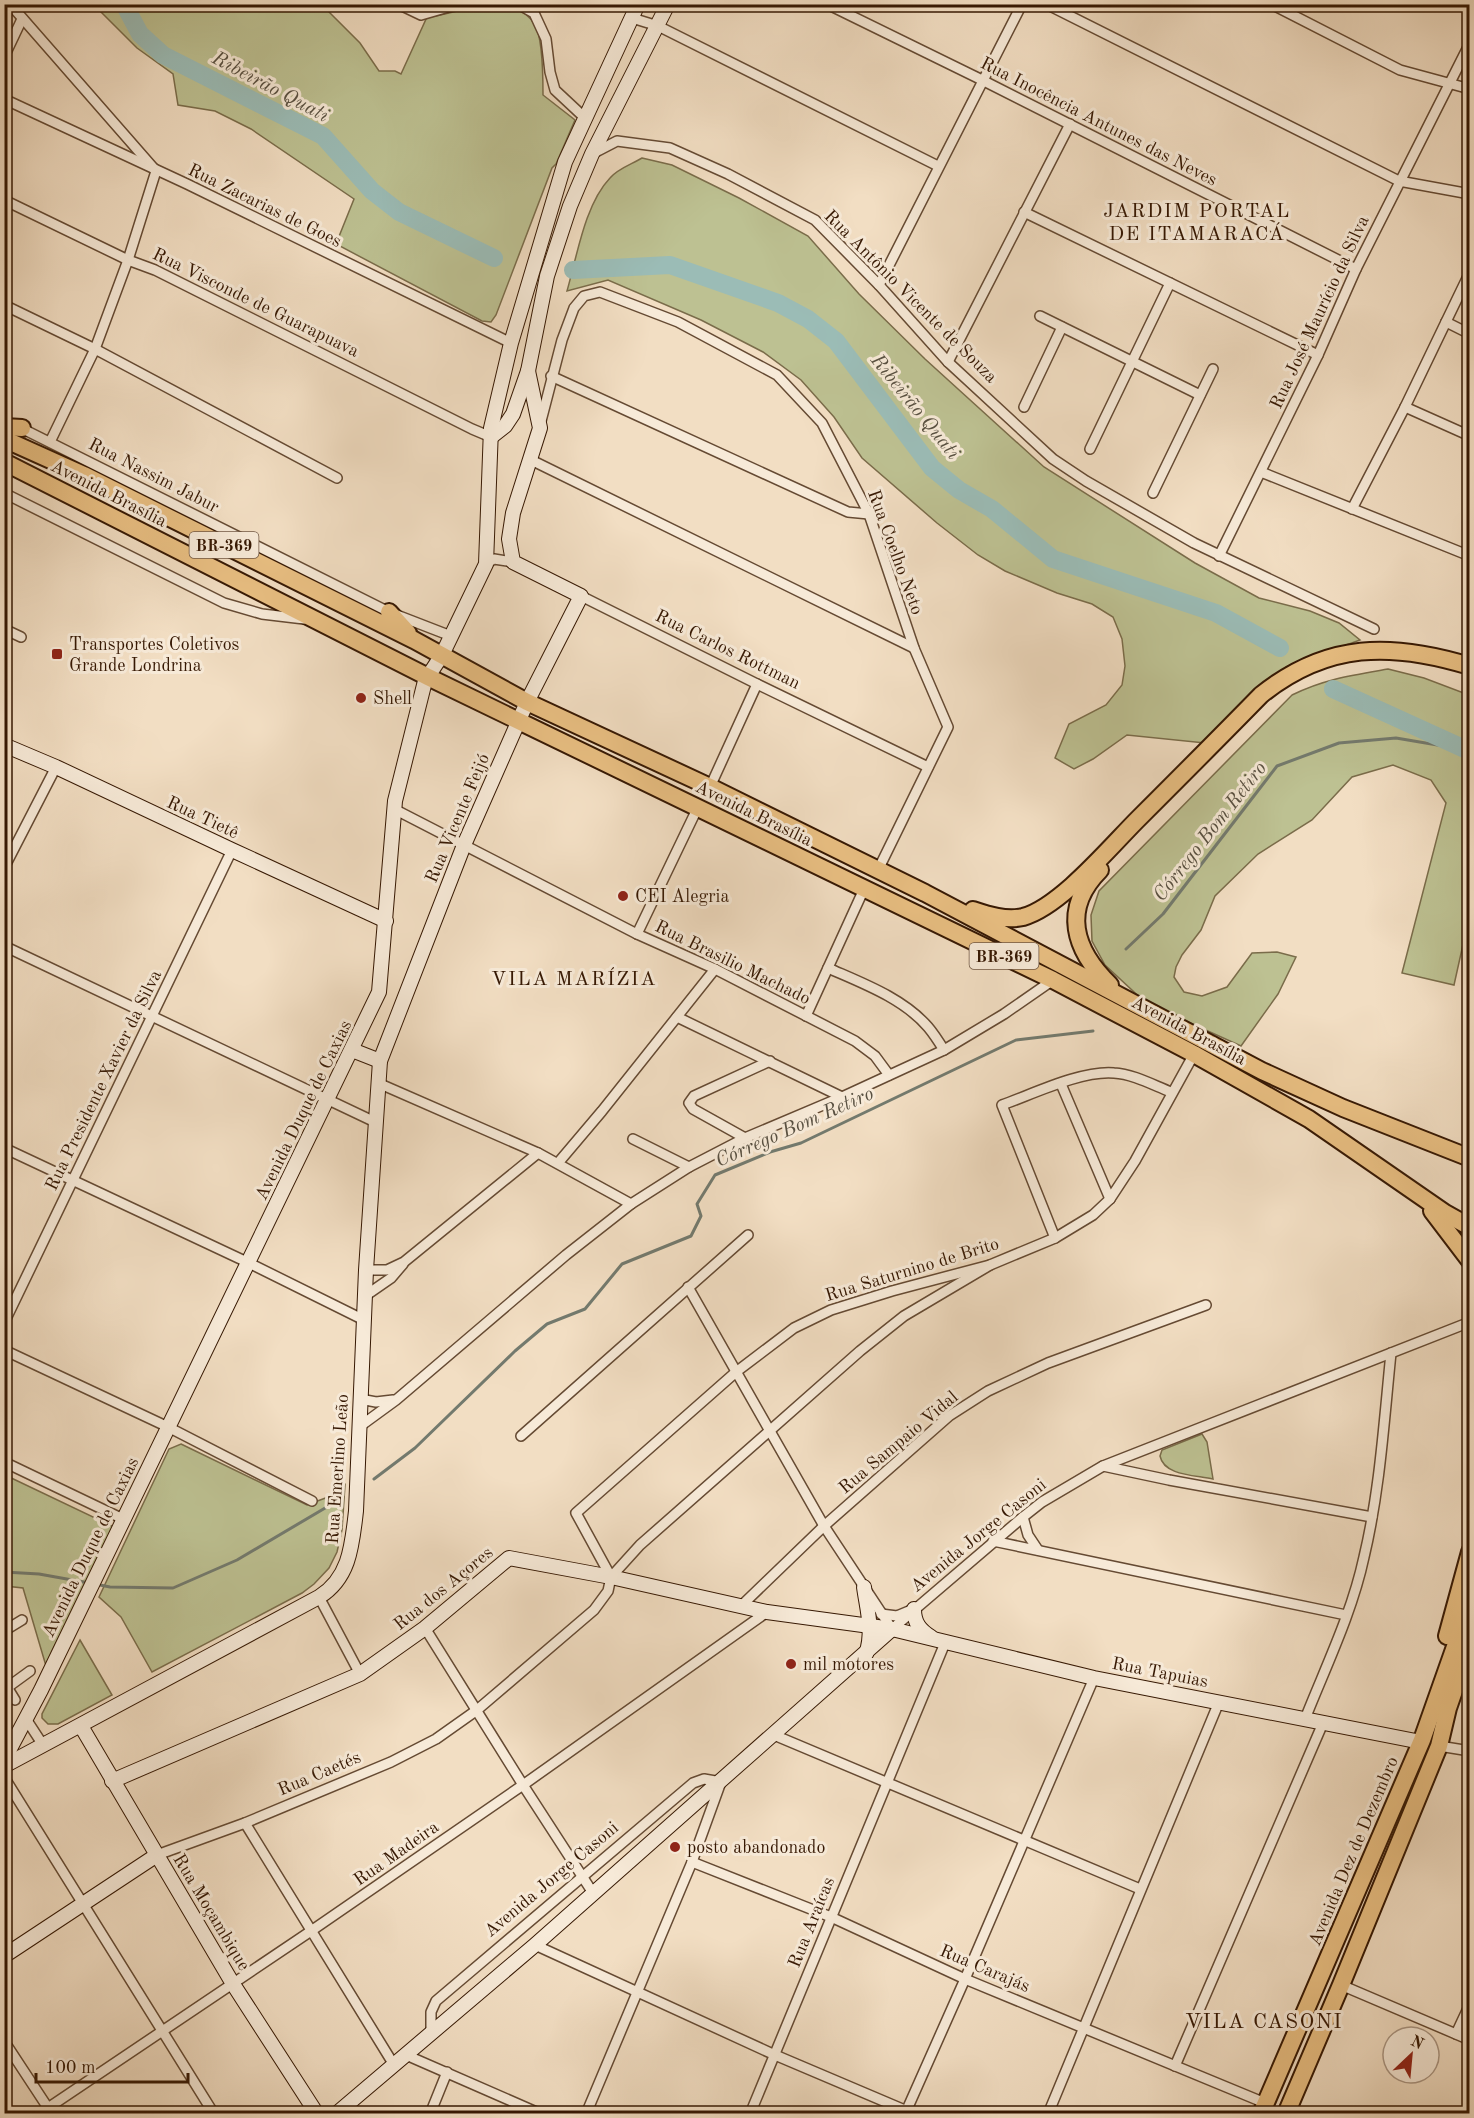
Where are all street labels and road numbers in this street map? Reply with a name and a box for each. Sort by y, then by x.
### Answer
street label: Rua Inocência Antunes das Neves [977,54,1220,190]
street label: Rua Zacarias de Goes [185,161,344,251]
street label: Rua Antônio Vicente de Souza [820,207,1000,387]
street label: Rua José Maurício da Silva [1267,213,1373,412]
street label: Rua Visconde de Guarapuava [150,245,362,361]
street label: Rua Nassim Jabur [85,435,222,517]
street label: Avenida Brasília [48,457,169,531]
street label: Rua Coelho Neto [864,487,926,617]
road number: BR-369 [190,532,258,558]
street label: Rua Carlos Rottman [652,607,803,693]
street label: Rua Vicente Feijó [423,751,493,886]
street label: Avenida Brasília [692,778,815,850]
street label: Rua Tietê [164,793,241,842]
street label: Rua Brasilio Machado [652,917,813,1008]
road number: BR-369 [970,943,1038,969]
street label: Rua Presidente Xavier da Silva [43,967,165,1194]
street label: Avenida Brasília [1128,993,1249,1069]
street label: Avenida Duque de Caxias [252,1017,355,1203]
street label: Rua Saturnino de Brito [823,1235,1001,1305]
street label: Rua Sampaio Vidal [836,1388,962,1498]
street label: Rua Emerlino Leão [324,1393,352,1545]
street label: Avenida Duque de Caxias [39,1454,142,1640]
street label: Avenida Jorge Casoni [907,1476,1050,1596]
street label: Rua dos Açores [391,1543,497,1634]
street label: Rua Tapuias [1110,1655,1210,1691]
street label: Rua Caetés [275,1748,364,1799]
street label: Avenida Dez de Dezembro [1306,1754,1402,1949]
street label: Rua Madeira [351,1818,442,1890]
street label: Avenida Jorge Casoni [481,1819,622,1941]
street label: Rua Moçambique [169,1851,253,1974]
street label: Rua Araícas [786,1874,838,1970]
street label: Rua Carajás [937,1942,1033,1996]

